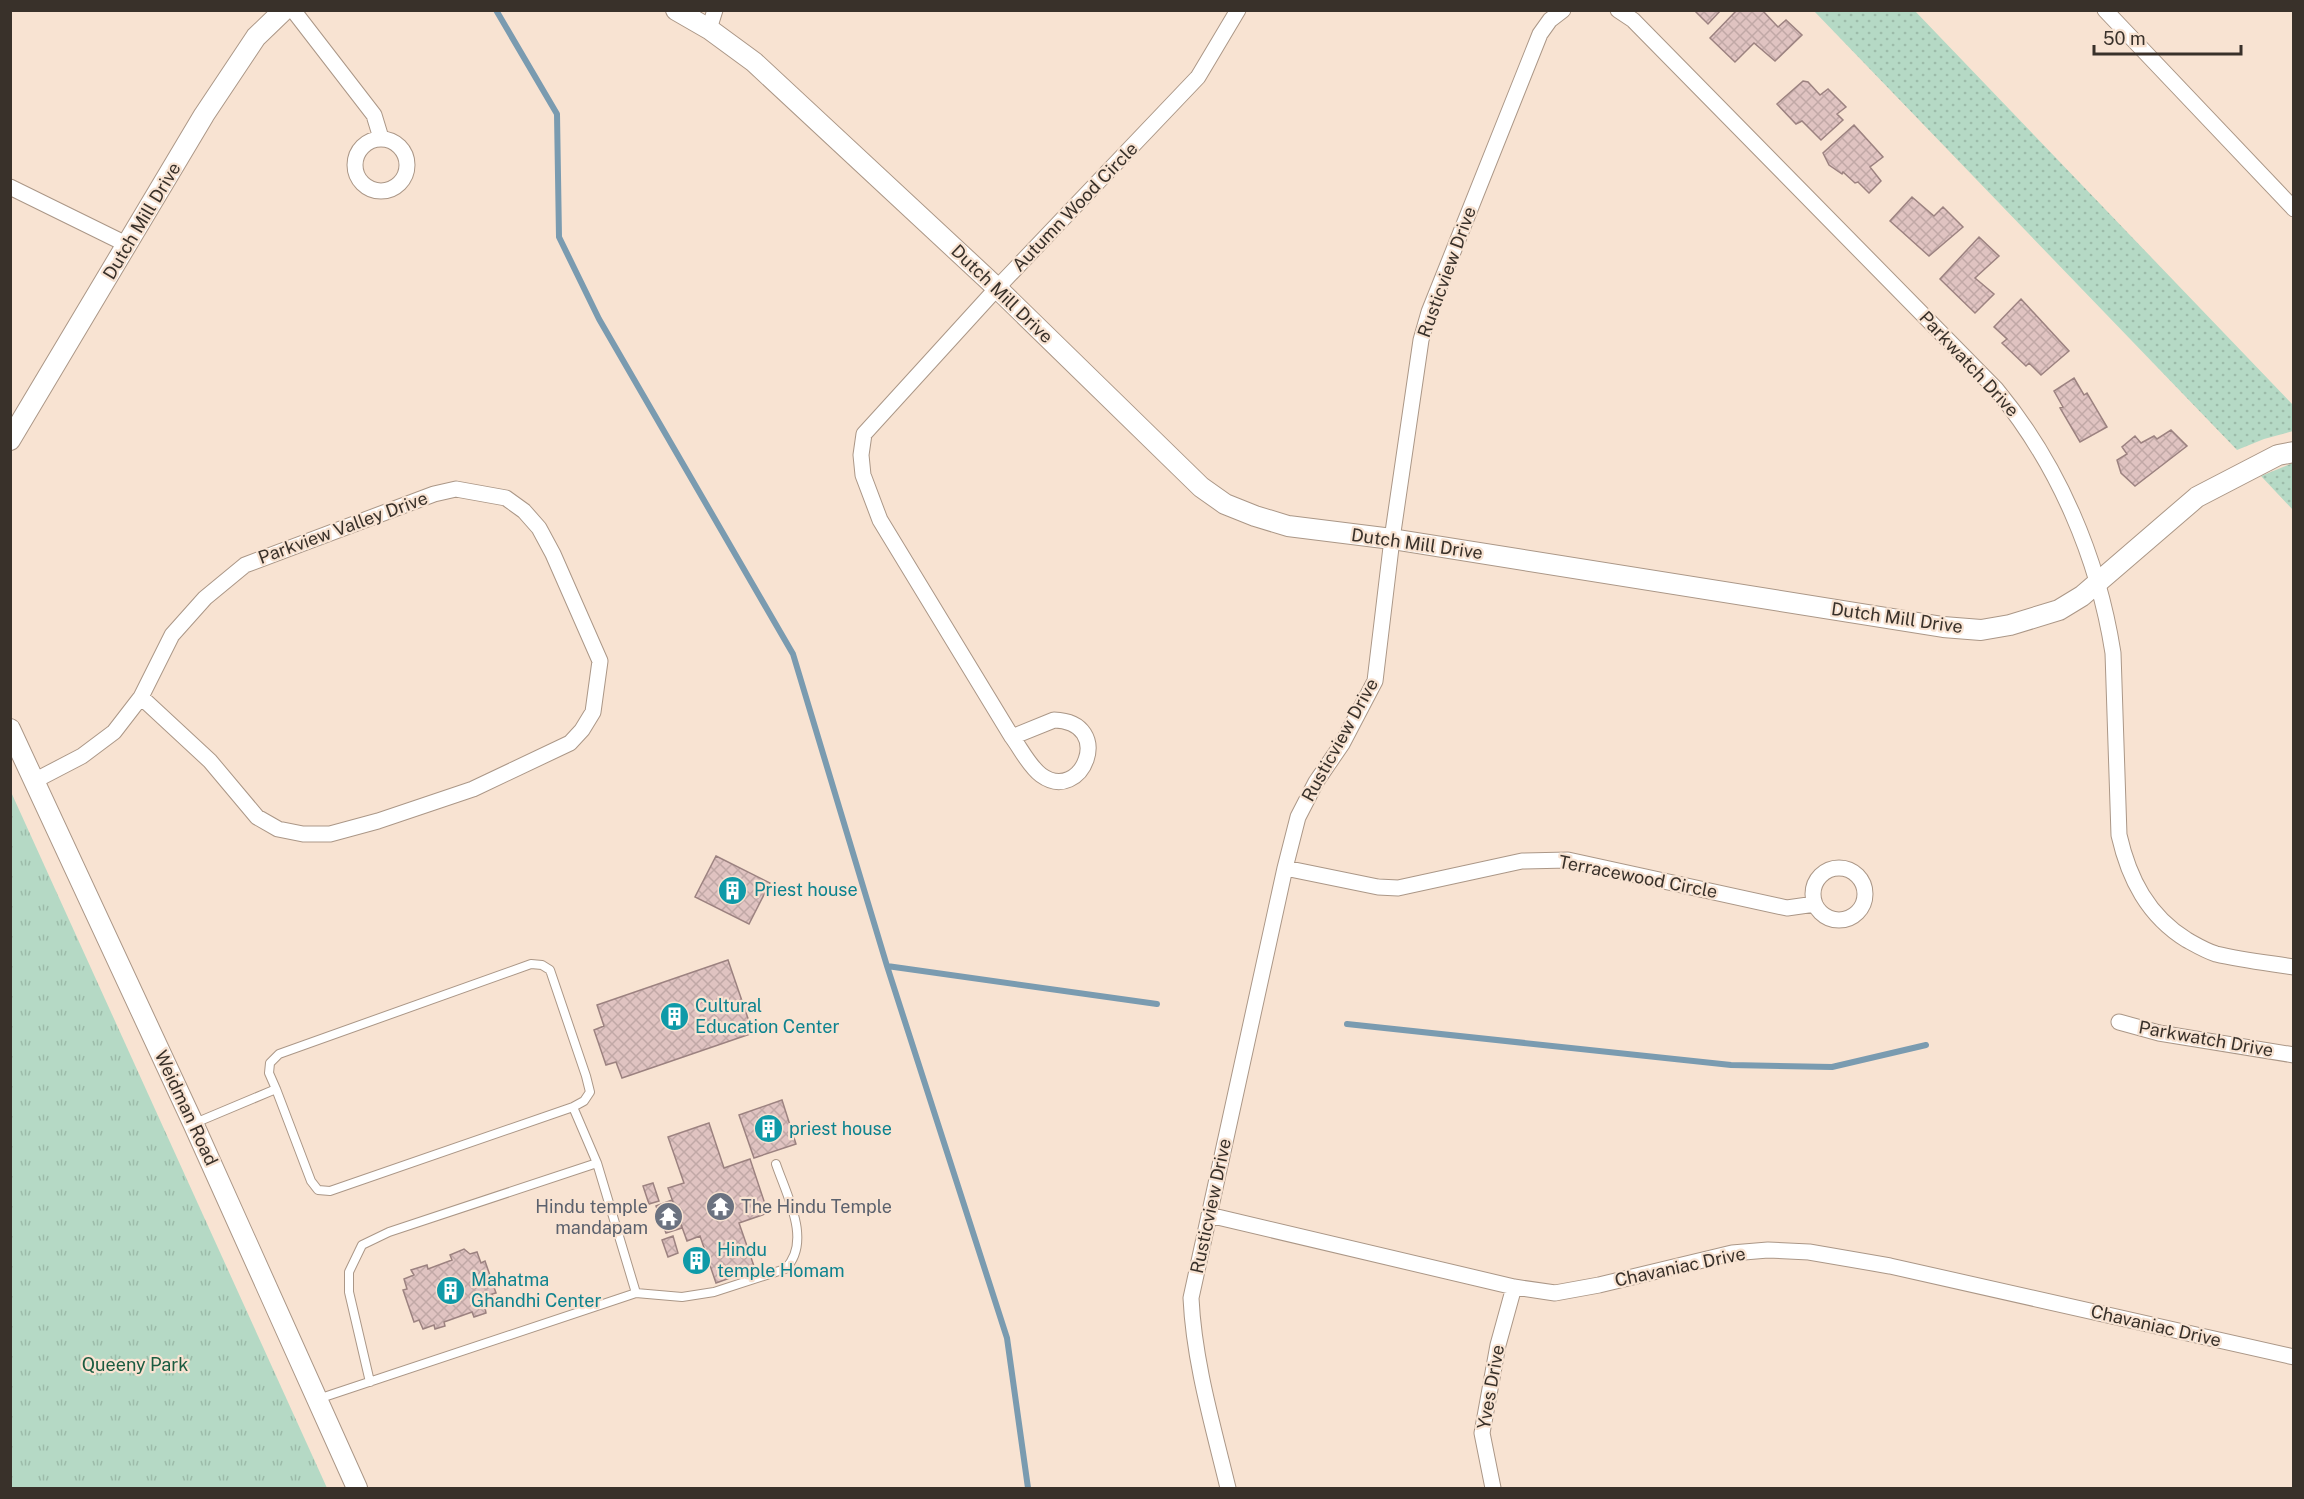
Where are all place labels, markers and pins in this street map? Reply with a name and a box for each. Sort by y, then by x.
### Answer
building icon: Priest house [717,874,749,906]
place label: Priest house [754,879,858,900]
place label: Cultural Education Center [695,995,839,1037]
building icon: Cultural Education Center [658,1000,690,1032]
building icon: priest house [752,1113,784,1145]
place label: priest house [789,1118,892,1139]
temple icon: The Hindu Temple [704,1191,736,1223]
place label: Hindu temple mandapam [535,1196,648,1238]
place label: The Hindu Temple [741,1196,892,1217]
temple icon: Hindu temple mandapam [653,1201,685,1233]
place label: Hindu temple Homam [717,1239,845,1281]
building icon: Hindu temple Homam [680,1244,712,1276]
place label: Mahatma Ghandhi Center [471,1269,602,1311]
building icon: Mahatma Ghandhi Center [434,1274,466,1306]

